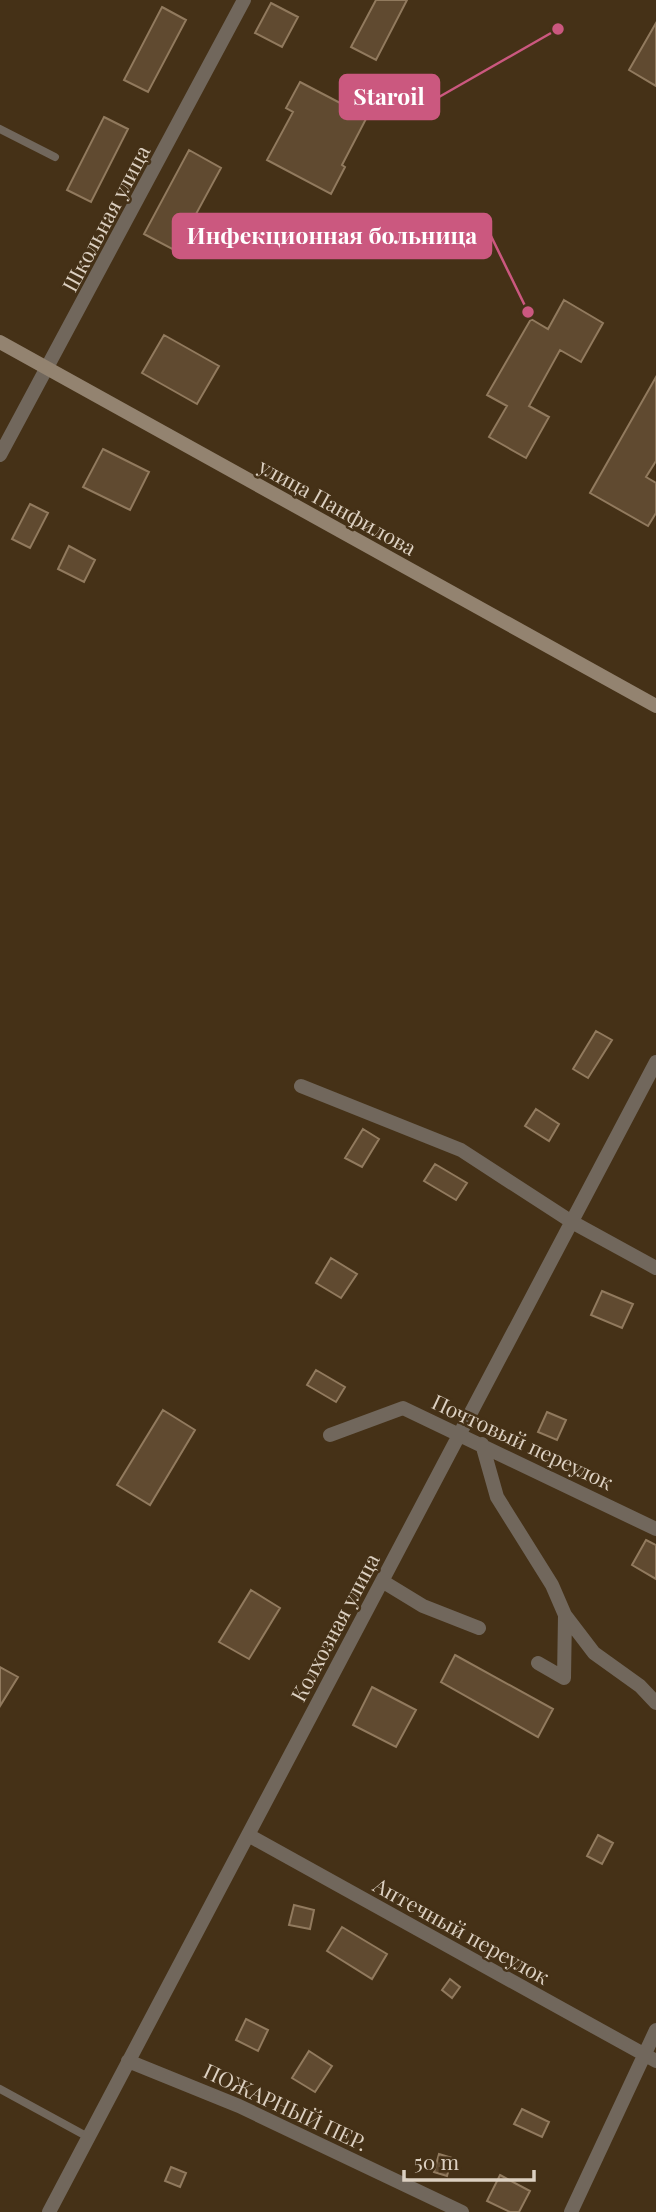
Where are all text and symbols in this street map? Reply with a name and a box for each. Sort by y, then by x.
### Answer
callout: Staroil [340,75,439,119]
text: Staroil [353,80,425,111]
street label: Школьная улица [55,139,156,296]
callout: Инфекционная больница [173,214,491,258]
text: Инфекционная больница [187,219,477,250]
street label: улица Панфилова [253,451,422,561]
street label: Почтовый переулок [428,1387,618,1495]
street label: Колхозная улица [283,1548,385,1706]
street label: Аптечный переулок [368,1870,555,1990]
street label: ПОЖАРНЫЙ ПЕР. [199,2056,373,2156]
scale bar [404,2138,534,2182]
text: 50 m [414,2147,460,2175]

